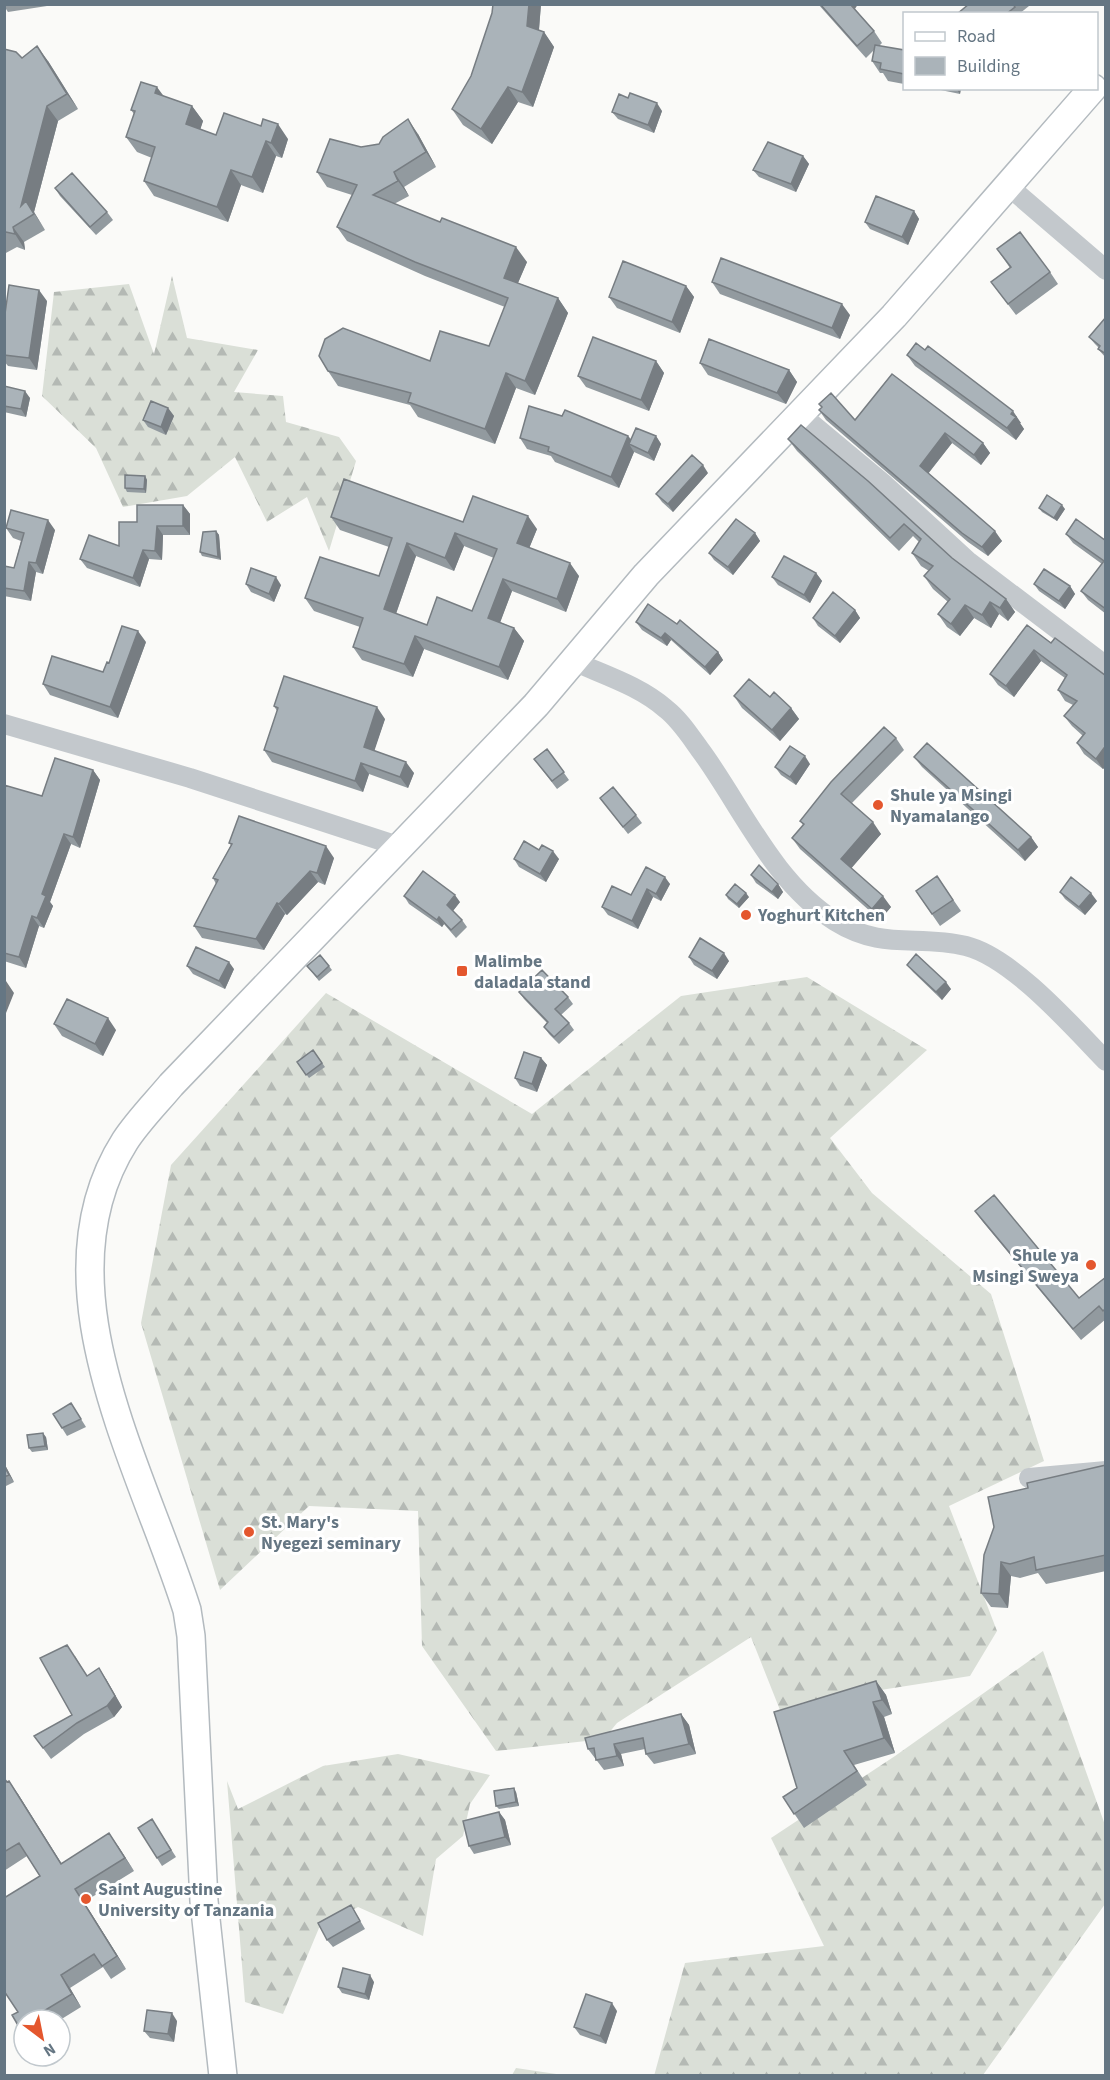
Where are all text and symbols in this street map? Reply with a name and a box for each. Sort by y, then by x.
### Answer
legend [903,12,1098,90]
text: Road [957,24,996,49]
text: Building [957,54,1020,79]
place label: Shule ya Msingi Nyamalango [890,783,1012,829]
marker: Shule ya Msingi Nyamalango [871,798,885,812]
place label: Yoghurt Kitchen [757,903,885,928]
marker: Yoghurt Kitchen [739,908,753,922]
place label: Malimbe daladala stand [474,949,591,995]
marker: Malimbe daladala stand [455,964,469,978]
place label: Shule ya Msingi Sweya [972,1243,1079,1289]
marker: Shule ya Msingi Sweya [1084,1258,1098,1272]
place label: St. Mary's Nyegezi seminary [261,1510,401,1556]
marker: St. Mary's Nyegezi seminary [242,1525,256,1539]
place label: Saint Augustine University of Tanzania [98,1877,274,1923]
marker: Saint Augustine University of Tanzania [79,1892,93,1906]
north arrow [12,2008,72,2068]
text: N [39,2038,60,2062]

